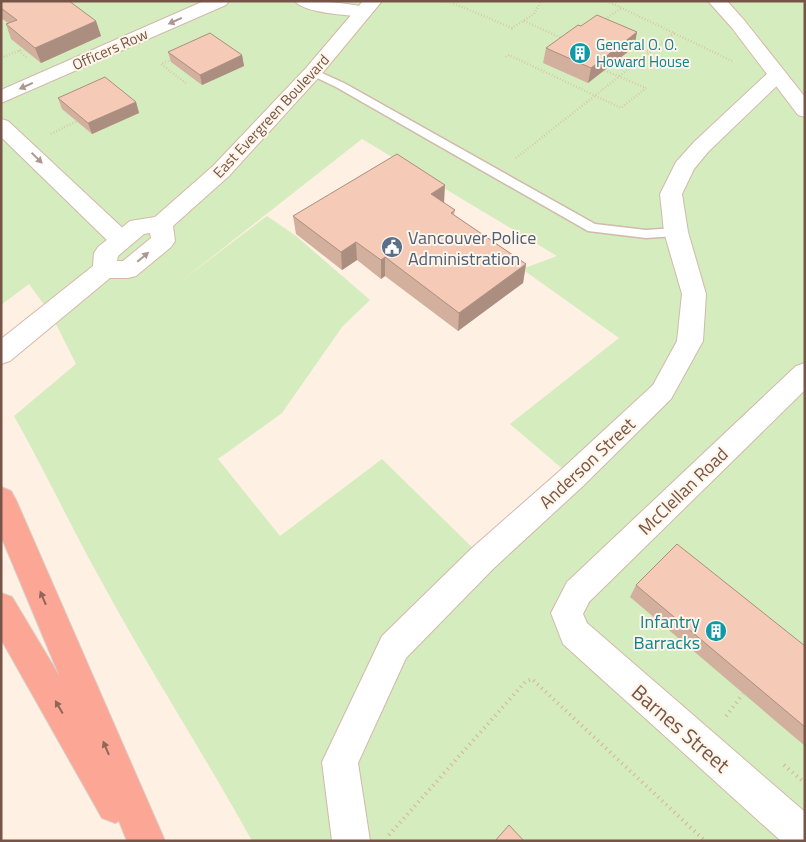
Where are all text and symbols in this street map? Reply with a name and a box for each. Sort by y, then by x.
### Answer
one-way arrow [168,17,182,25]
street label: Officers Row [68,22,152,76]
place label: General O. O. Howard House [596,33,689,73]
building icon: General O. O. Howard House [568,41,592,65]
street label: East Evergreen Boulevard [207,49,335,183]
one-way arrow [19,83,33,91]
one-way arrow [30,152,42,164]
place label: Vancouver Police Administration [408,224,536,272]
public building icon: Vancouver Police Administration [380,235,404,259]
one-way arrow [137,252,150,263]
street label: Anderson Street [533,411,642,515]
street label: McClellan Road [632,441,734,541]
one-way arrow [38,591,46,605]
place label: Infantry Barracks [634,608,700,656]
building icon: Infantry Barracks [704,619,728,643]
street label: Barnes Street [625,676,738,780]
one-way arrow [54,701,63,714]
one-way arrow [102,741,110,755]

